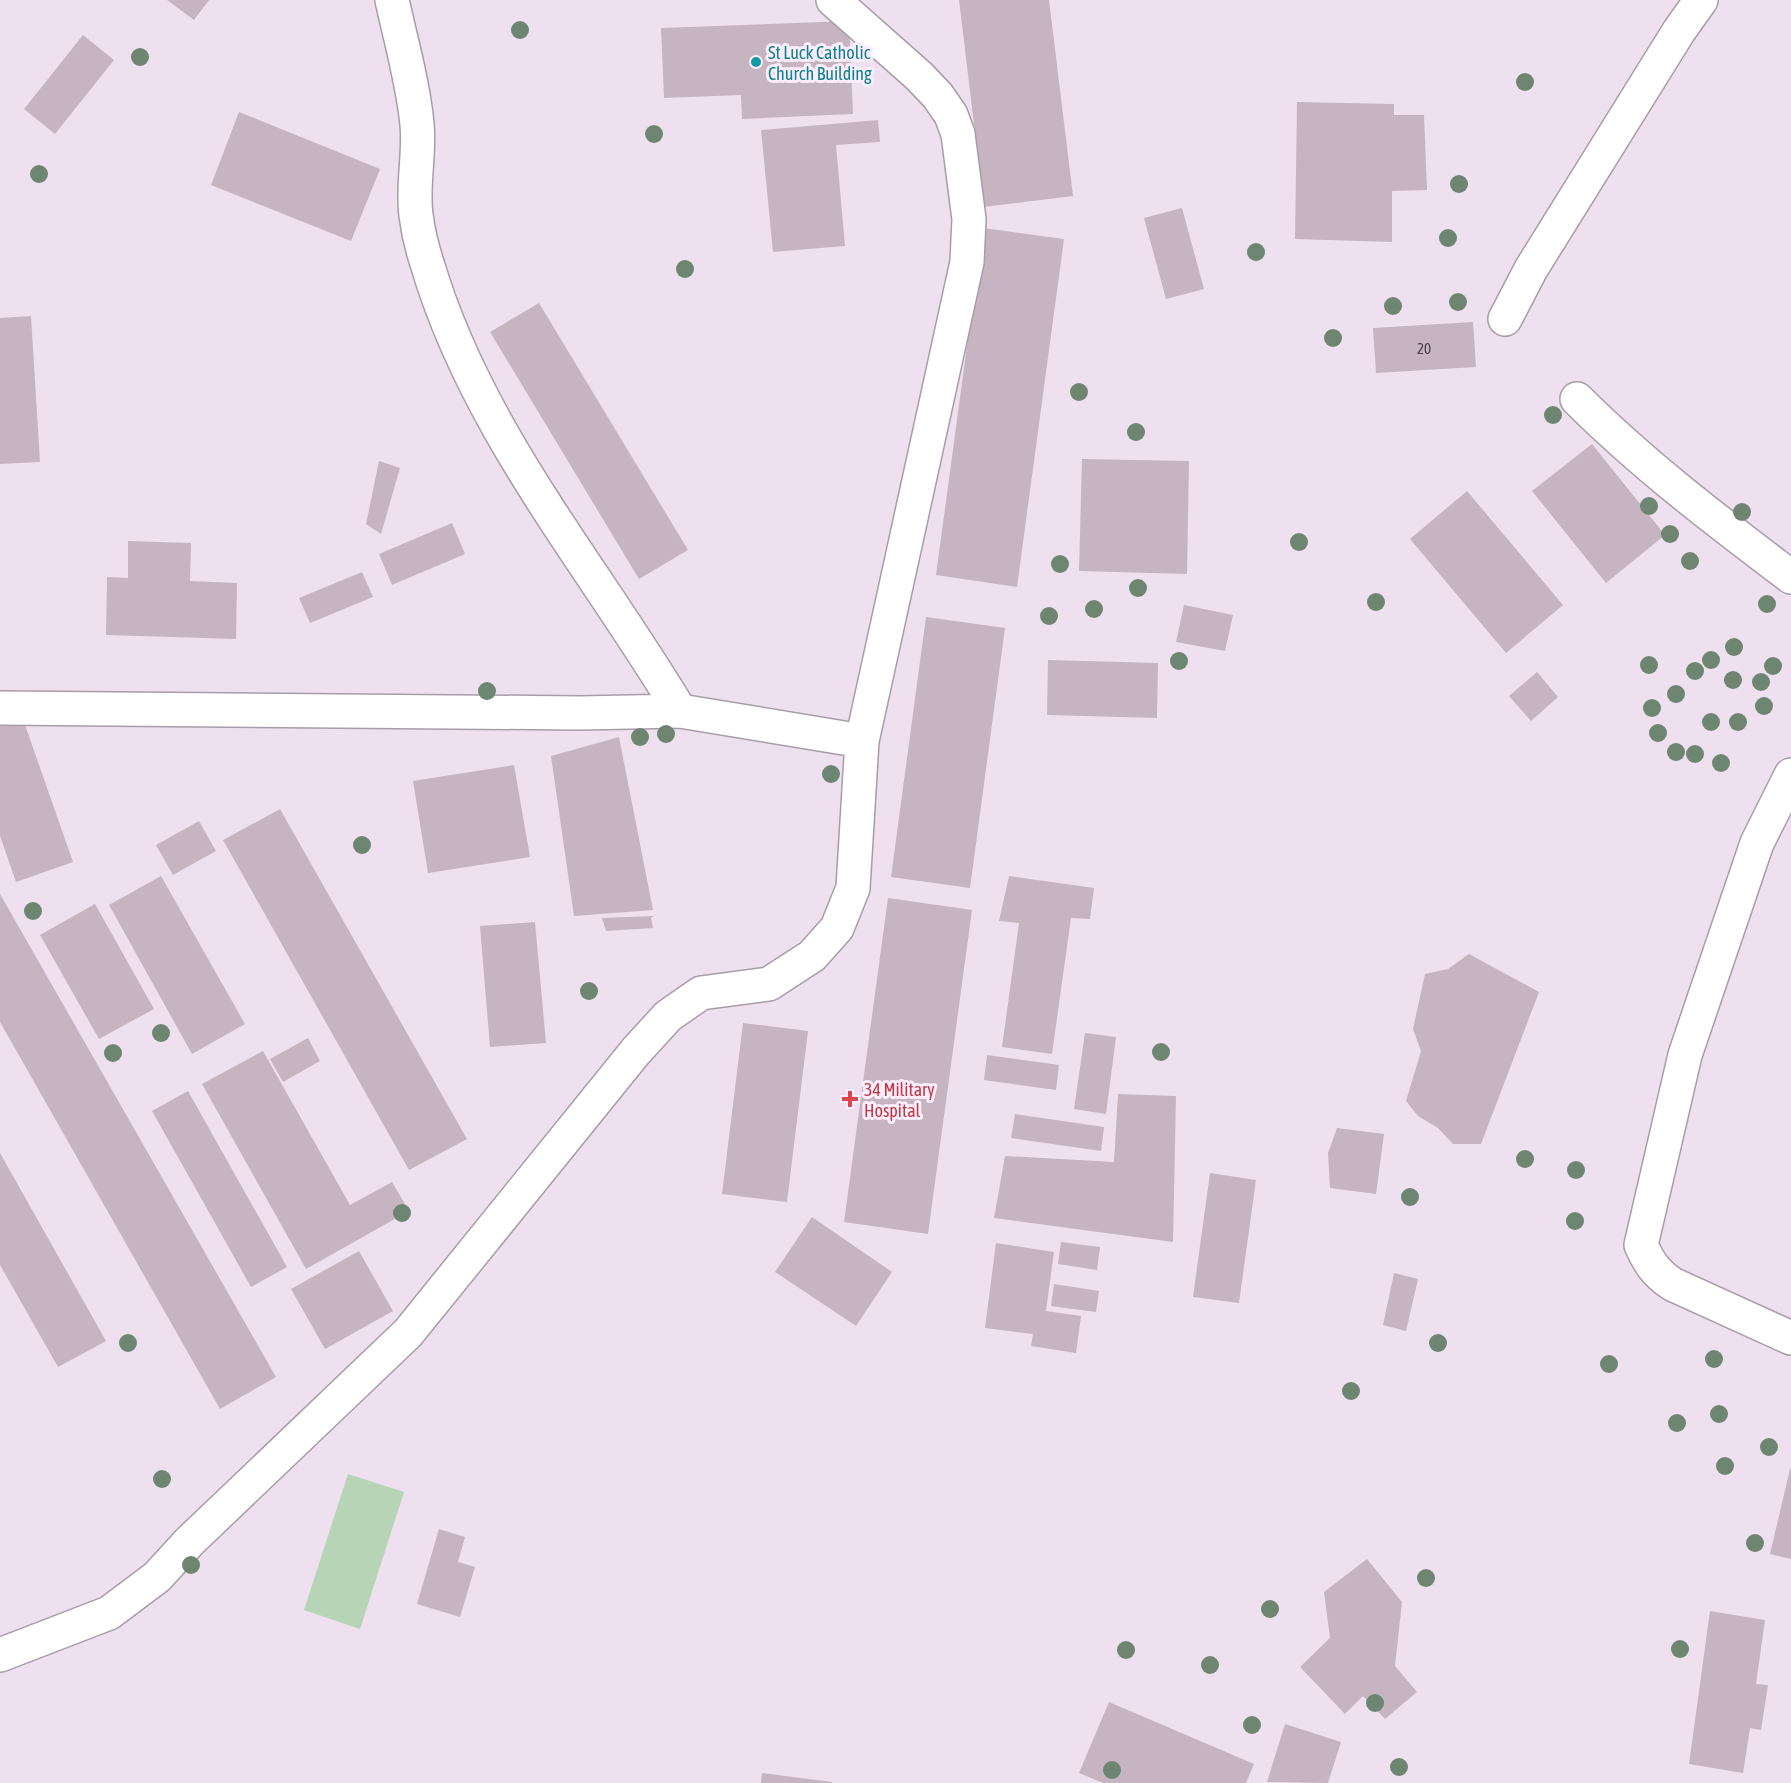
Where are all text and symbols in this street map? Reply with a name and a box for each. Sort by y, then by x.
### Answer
place label: St Luck Catholic Church Building [768,42,872,84]
marker: St Luck Catholic Church Building [749,55,763,69]
house number: 20 [1417,340,1431,357]
place label: 34 Military Hospital [864,1079,935,1121]
marker: 34 Military Hospital [841,1090,859,1108]

